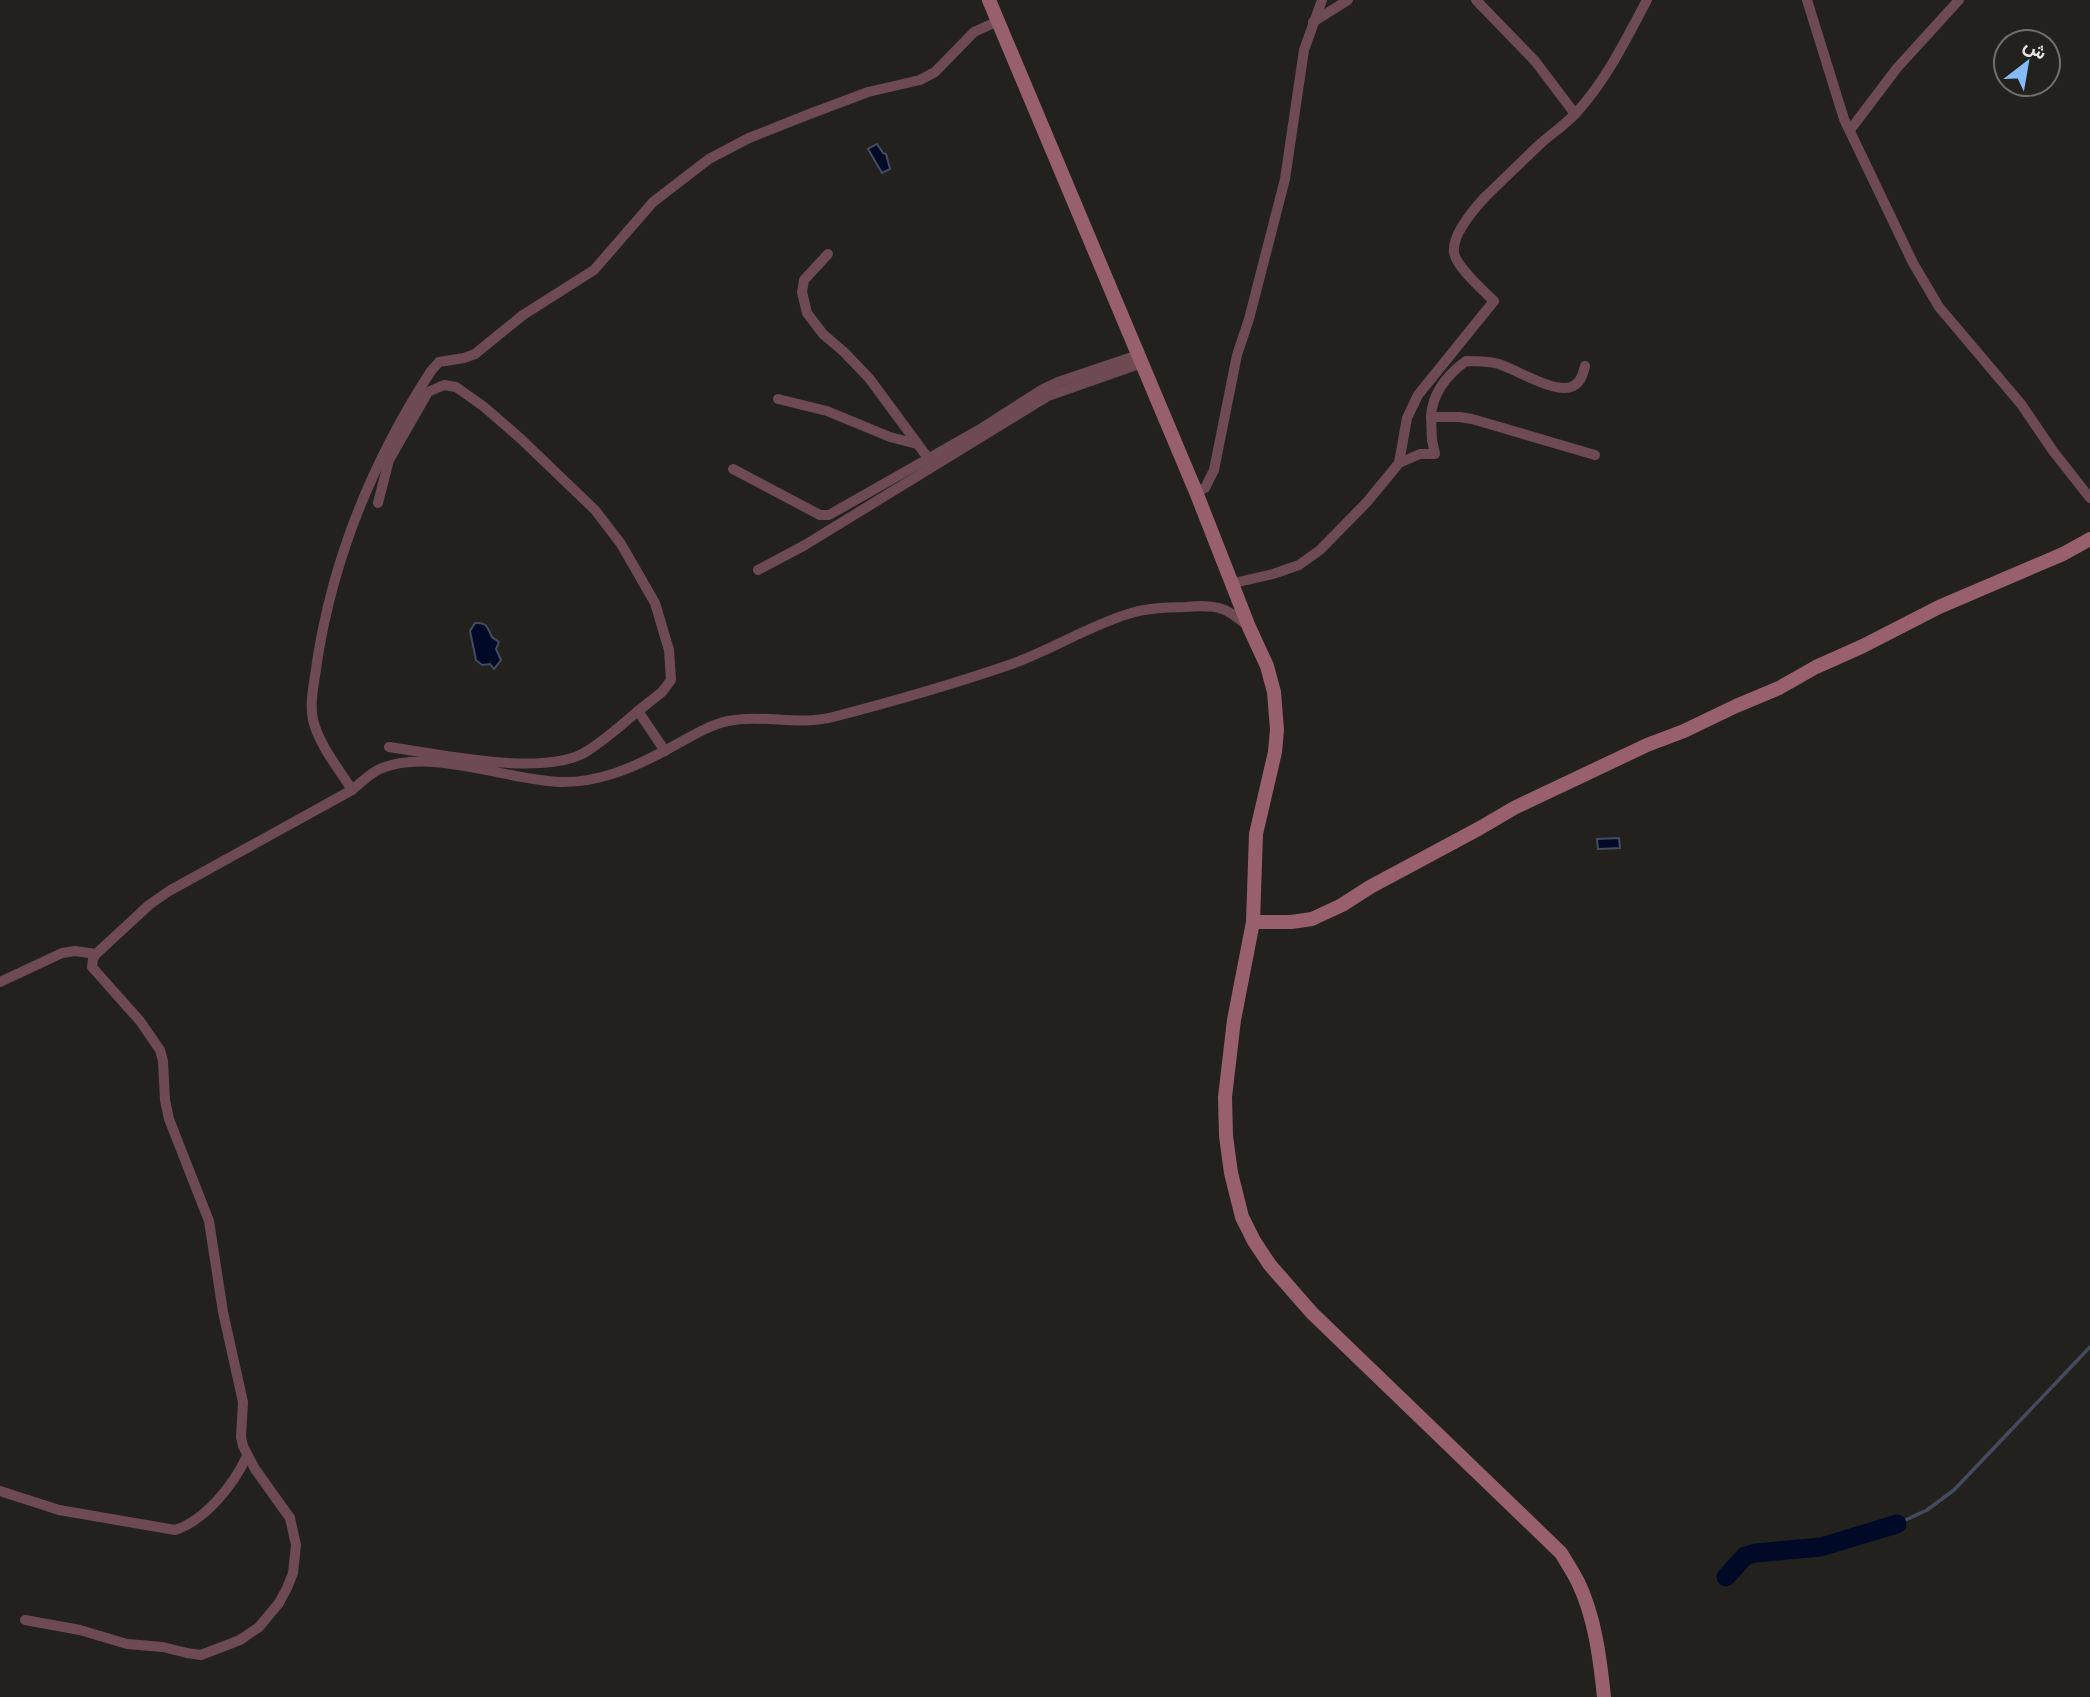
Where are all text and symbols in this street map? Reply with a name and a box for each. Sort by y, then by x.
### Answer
north arrow [1992,28,2062,98]
text: ش [2019,34,2051,66]

